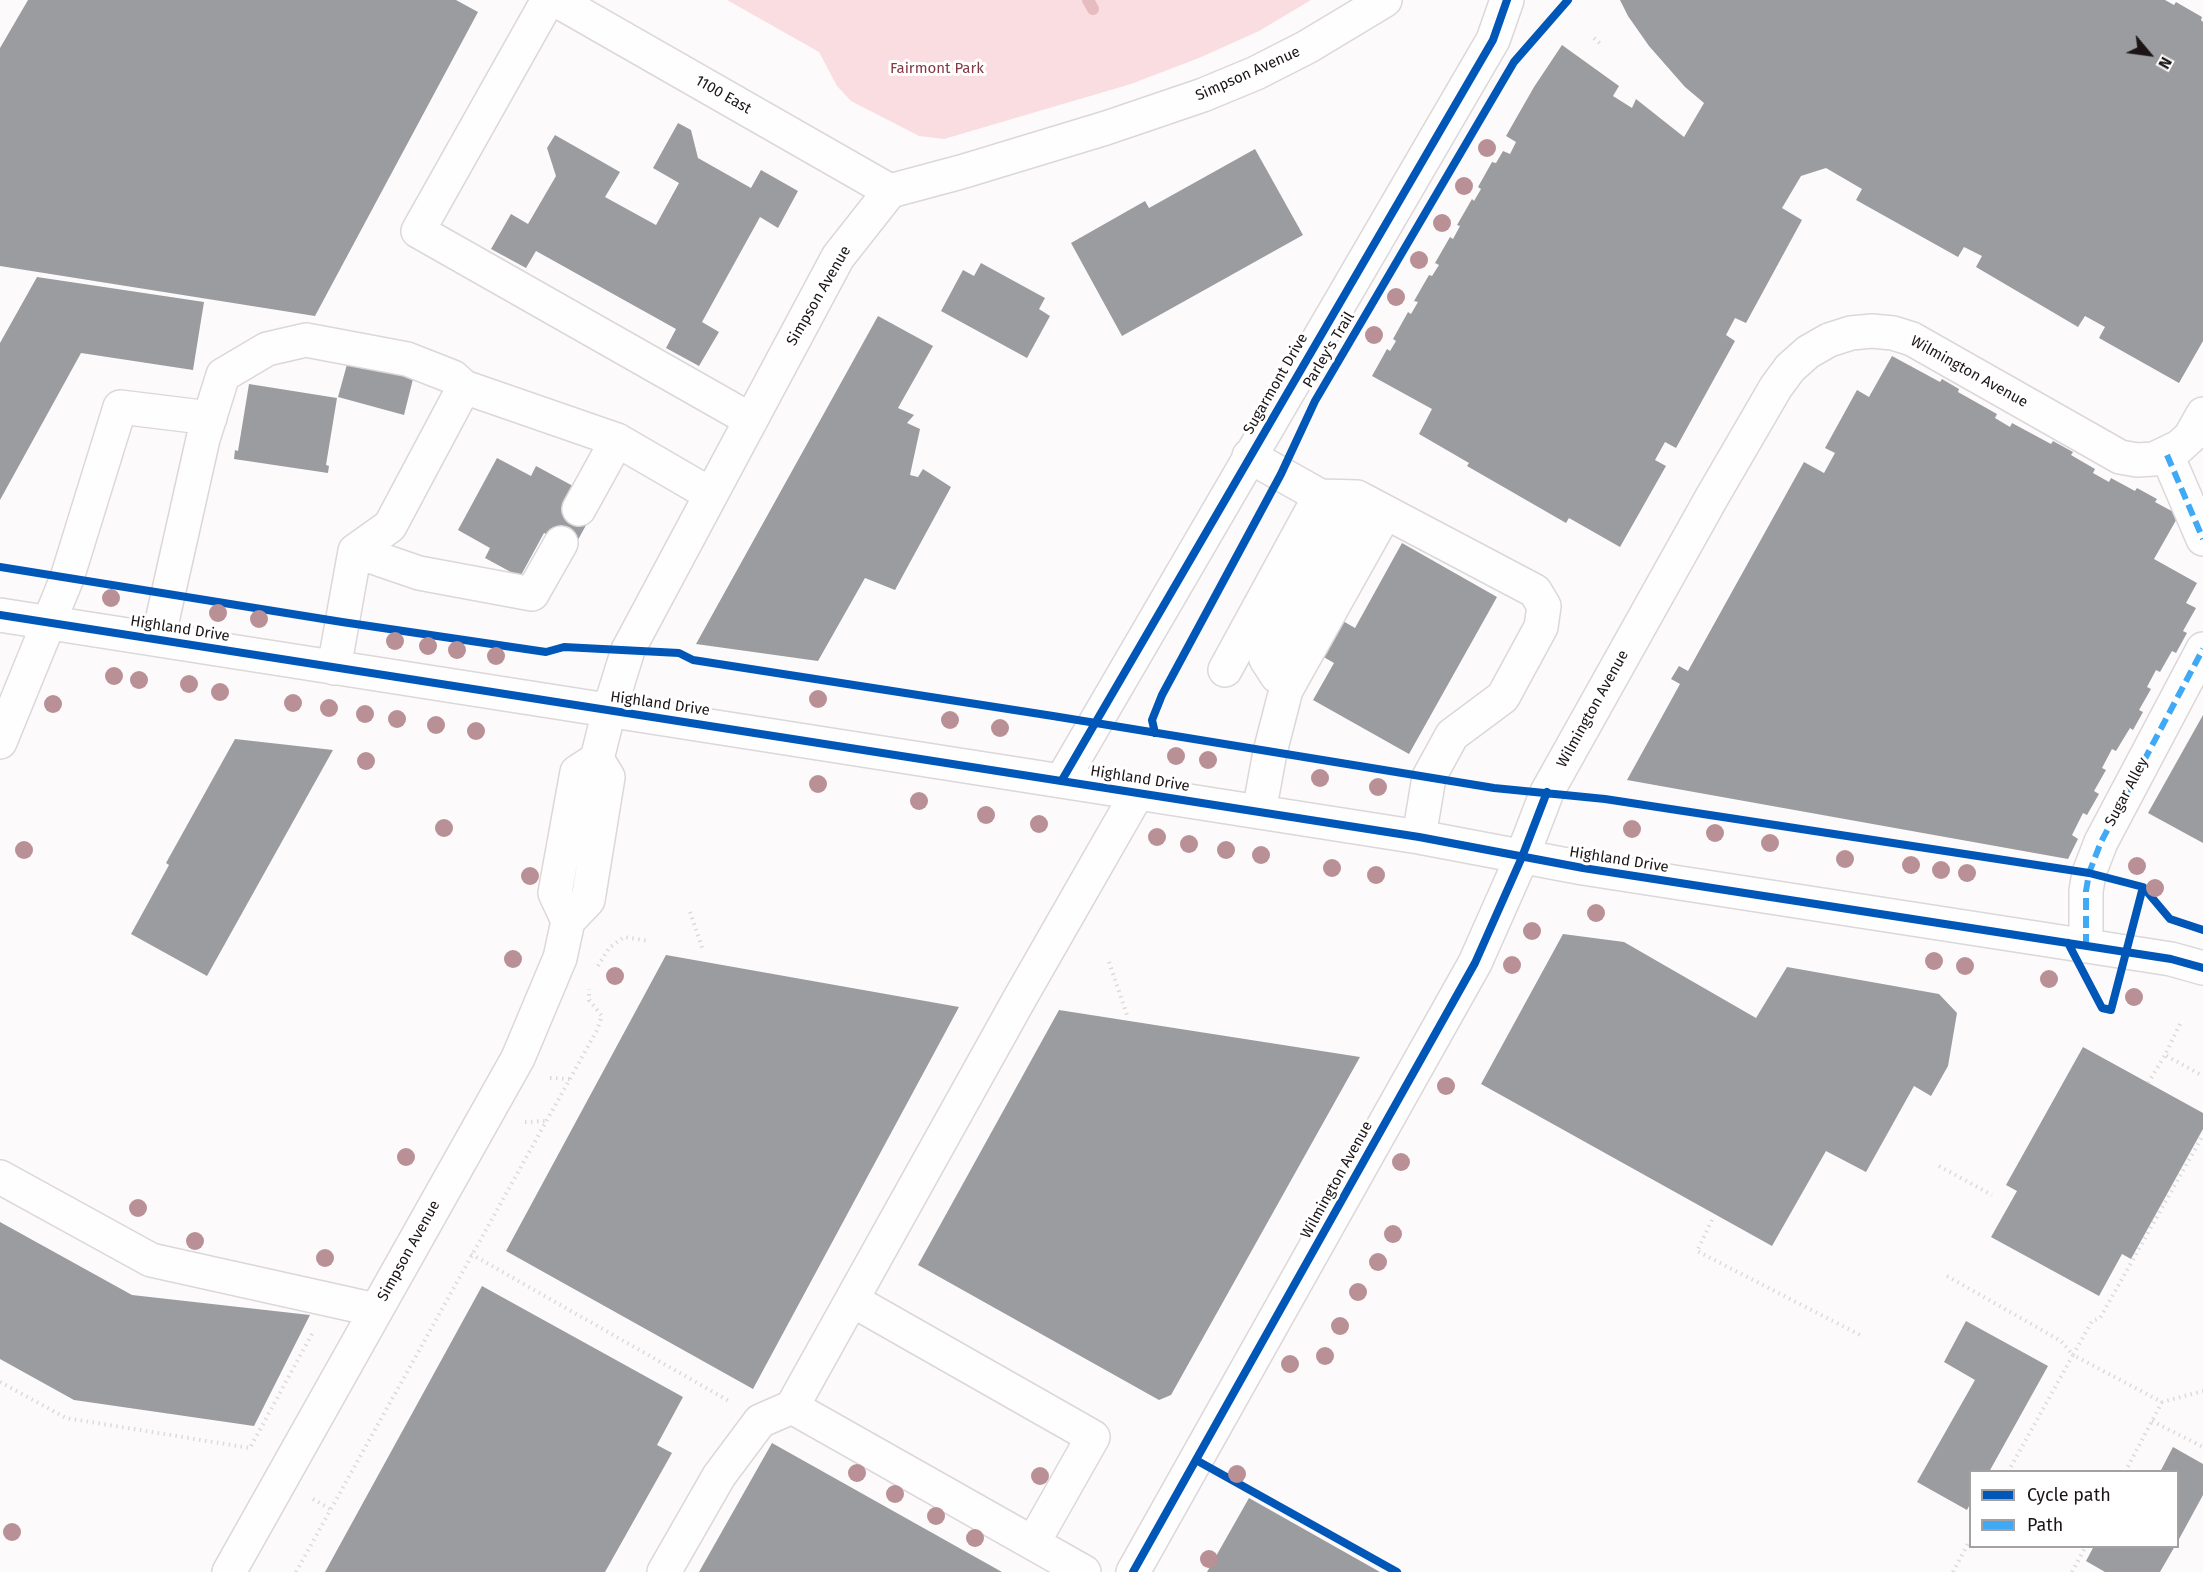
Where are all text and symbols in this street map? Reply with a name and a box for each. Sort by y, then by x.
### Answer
north arrow [2119,24,2179,84]
street label: Simpson Avenue [1193,43,1303,105]
text: N [2154,54,2176,72]
park label: Fairmont Park [890,60,984,78]
street label: 1100 East [692,72,754,118]
street label: Simpson Avenue [783,243,855,349]
street label: Parley's Trail [1299,309,1359,391]
street label: Sugarmont Drive [1240,330,1312,438]
street label: Wilmington Avenue [1907,332,2031,412]
street label: Highland Drive [129,612,231,646]
street label: Wilmington Avenue [1553,647,1633,771]
street label: Highland Drive [609,688,711,720]
street label: Sugar Alley [2101,755,2153,829]
street label: Highland Drive [1089,762,1191,796]
street label: Highland Drive [1568,843,1670,877]
street label: Wilmington Avenue [1297,1118,1377,1242]
street label: Simpson Avenue [374,1197,444,1305]
legend [1969,1470,2179,1548]
text: Cycle path [2027,1484,2111,1506]
text: Path [2027,1514,2063,1536]

